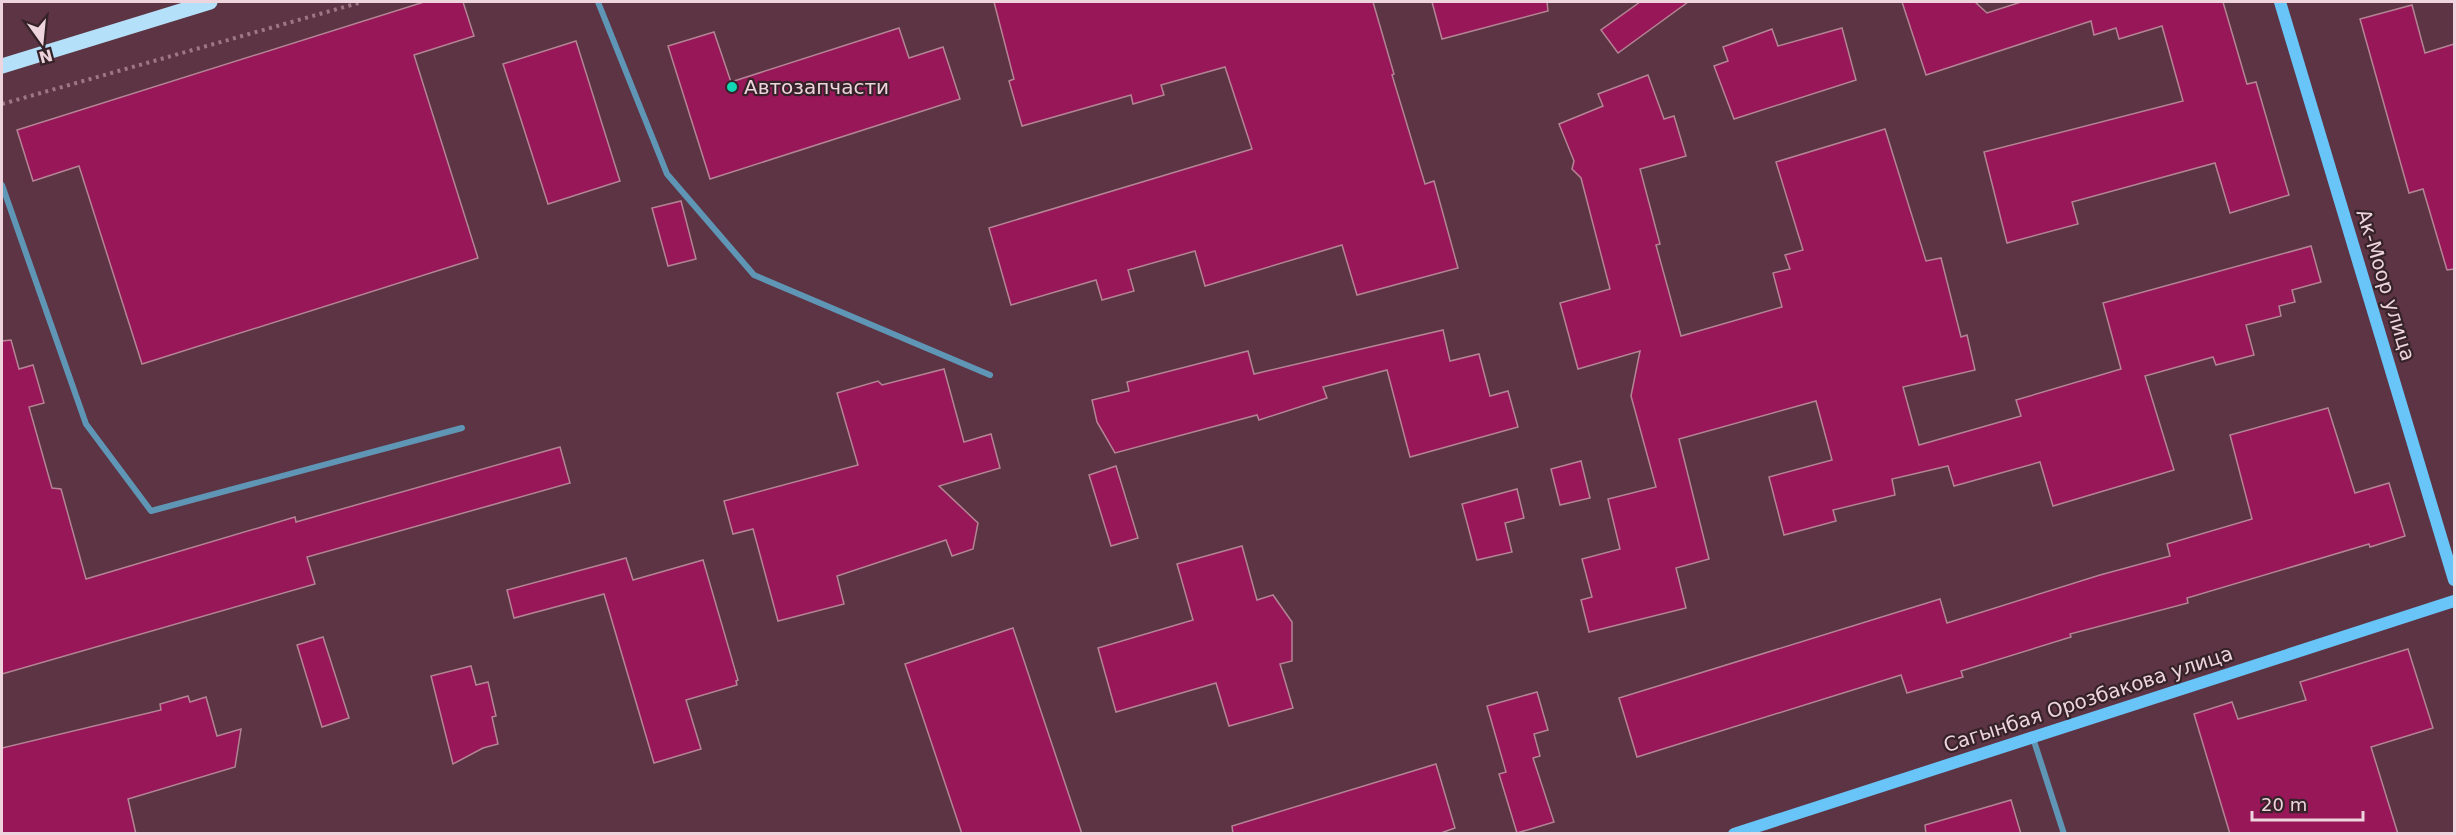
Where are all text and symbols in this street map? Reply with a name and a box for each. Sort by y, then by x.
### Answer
north arrow [12,12,72,72]
text: N [37,45,55,67]
place label: Автозапчасти [744,75,889,99]
marker: Автозапчасти [725,80,739,94]
street label: Ак-Моор улица [2352,206,2420,364]
street label: Сагынбая Орозбакова улица [1940,641,2236,757]
scale bar [2252,784,2363,822]
text: 20 m [2261,794,2307,815]

